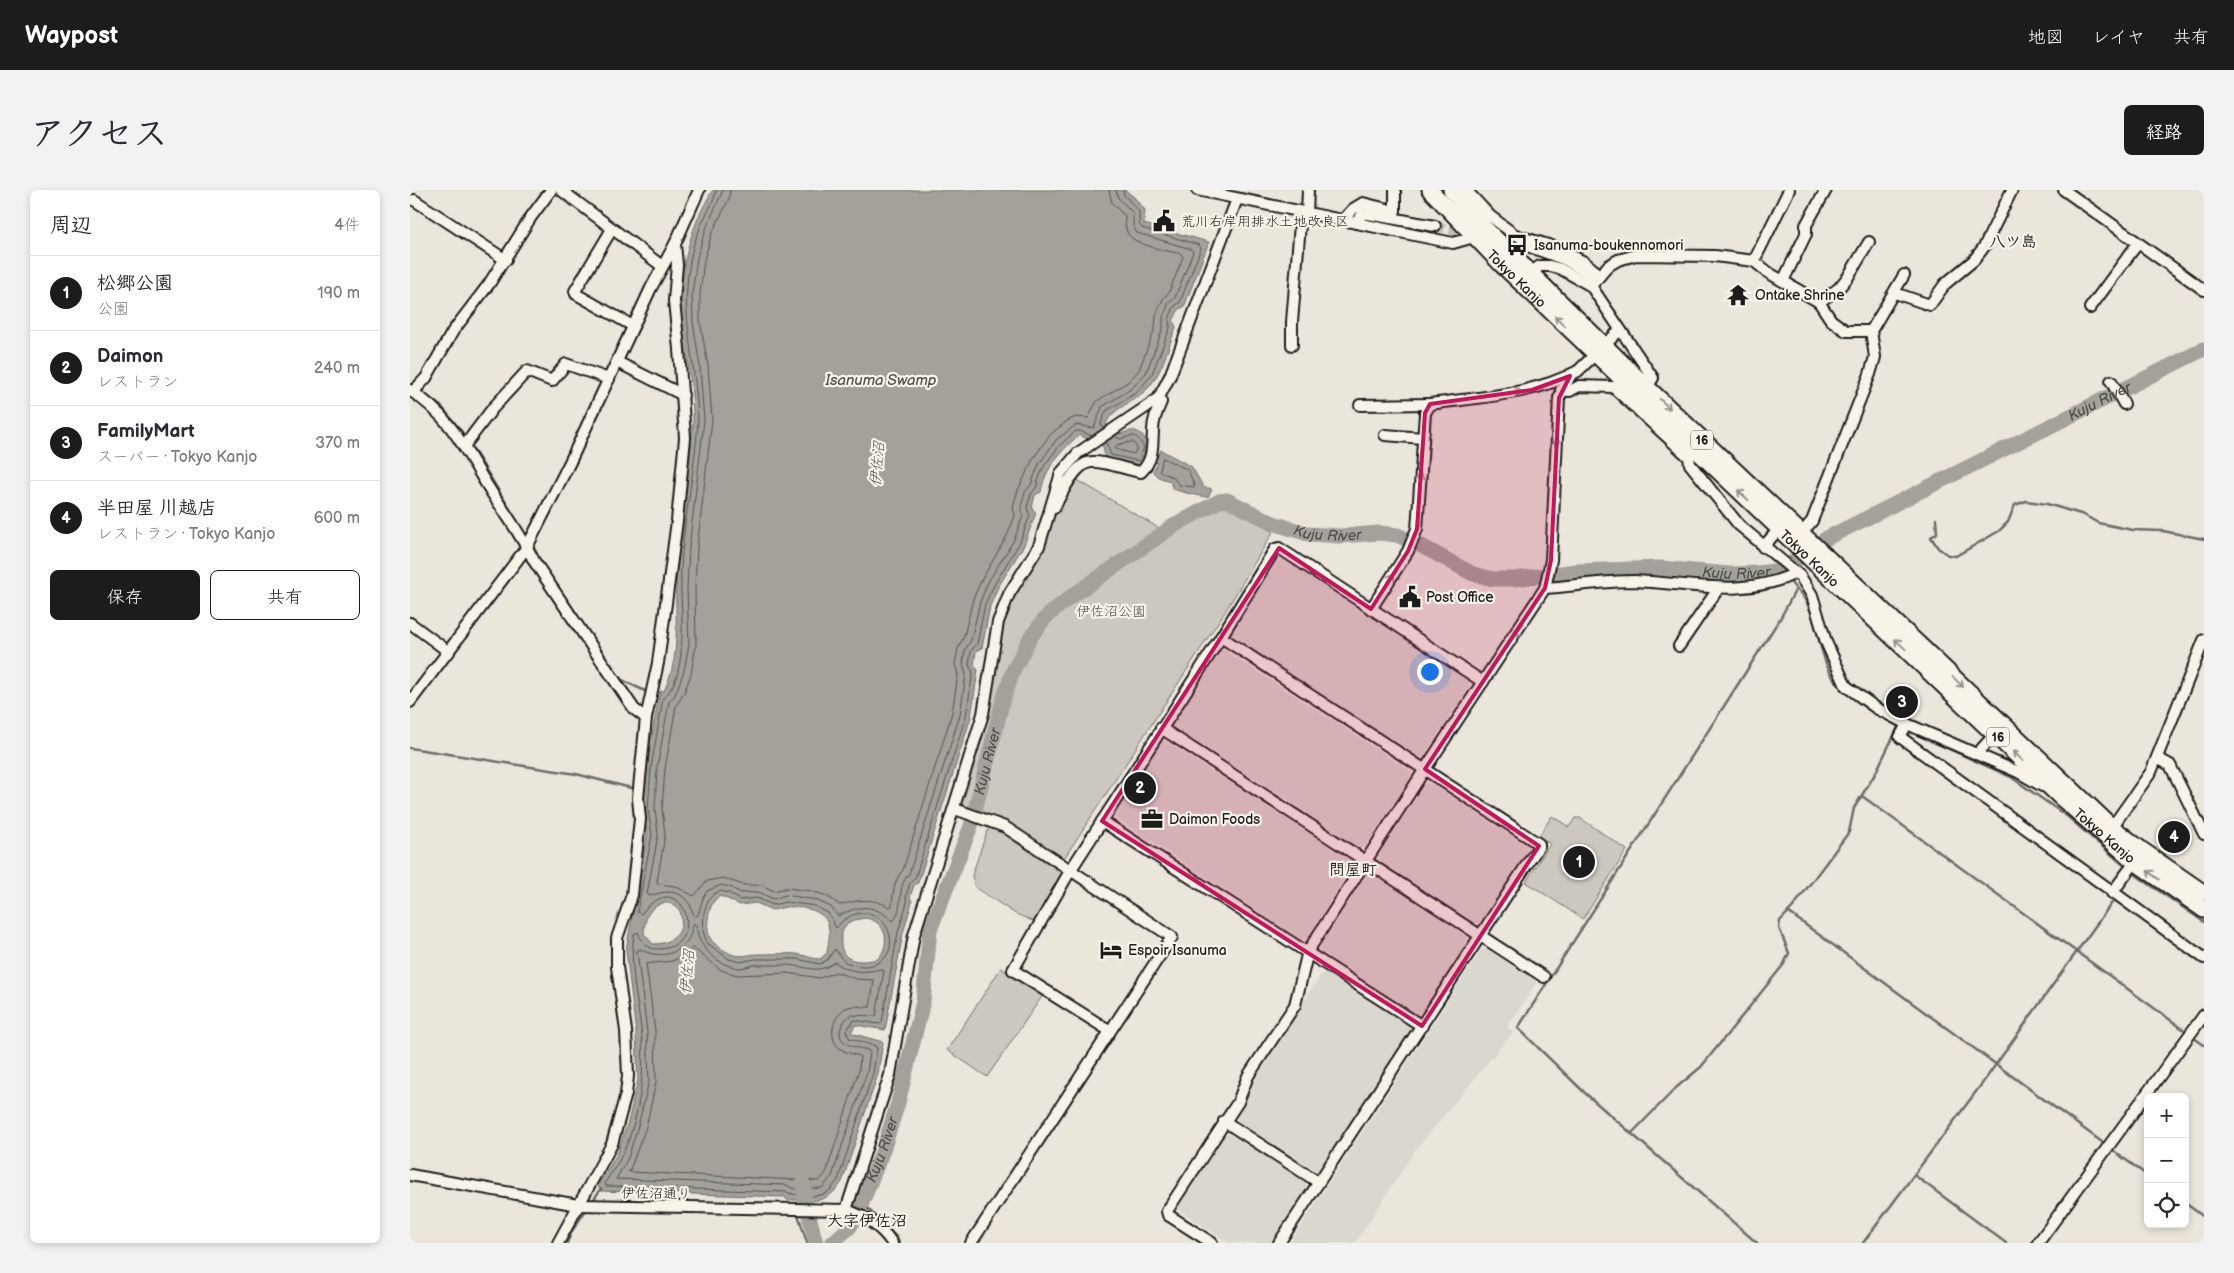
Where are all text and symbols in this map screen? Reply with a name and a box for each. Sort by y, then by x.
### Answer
text: Waypost [25,21,118,50]
text: 地図 [2028,27,2064,48]
text: レイヤ [2092,27,2145,48]
text: 共有 [2173,27,2209,48]
button: 経路 [2124,105,2204,155]
text: アクセス [30,113,168,156]
public building icon: 荒川右岸用排水土地改良区 [1151,208,1177,234]
text: 周辺 [50,213,92,238]
place label: 荒川右岸用排水土地改良区 [1181,213,1349,230]
text: 4件 [334,216,360,235]
bus stop icon: Isanuma-boukennomori [1504,232,1530,258]
district label: 八ツ島 [1989,233,2037,252]
place label: Isanuma-boukennomori [1534,237,1683,254]
street label: Tokyo Kanjo [1483,247,1549,311]
text: 松郷公園 [97,272,173,295]
temple icon: Ontake Shrine [1725,282,1751,308]
text: 1 [63,284,69,303]
text: 190 m [318,284,360,303]
place label: Ontake Shrine [1755,287,1845,304]
text: 公園 [97,300,129,319]
one-way arrow [1554,315,1567,327]
text: Daimon [97,345,163,368]
text: 2 [61,359,71,378]
text: 240 m [314,359,360,378]
water label: Isanuma Swamp [824,371,937,390]
text: レストラン [97,373,178,392]
water label: Kuju River [2065,377,2136,426]
one-way arrow [1505,387,1521,397]
one-way arrow [1658,398,1671,410]
text: FamilyMart [97,420,195,443]
one-way arrow [1551,430,1561,446]
road number: 16 [1691,430,1713,450]
text: 3 [61,434,71,453]
text: 370 m [315,434,360,453]
water label: 伊佐沼 [866,439,889,487]
text: スーパー · Tokyo Kanjo [97,448,257,467]
one-way arrow [1416,473,1425,489]
one-way arrow [1737,489,1750,501]
text: 半田屋 川越店 [97,497,216,520]
text: 4 [61,509,71,528]
text: 600 m [314,509,360,528]
water label: Kuju River [1291,521,1364,546]
text: レストラン · Tokyo Kanjo [97,525,275,544]
street label: Tokyo Kanjo [1776,526,1843,591]
water label: Kuju River [1701,562,1773,584]
button: 保存 [50,570,200,620]
button: 共有 [210,570,360,620]
one-way arrow [1385,574,1395,588]
public building icon: Post Office [1397,584,1423,610]
place label: Post Office [1426,589,1494,606]
park label: 伊佐沼公園 [1076,603,1146,620]
one-way arrow [1514,622,1524,636]
one-way arrow [1894,638,1906,650]
your location [1417,659,1443,685]
one-way arrow [1952,676,1965,688]
pin: 3 [1886,683,1918,721]
water label: Kuju River [970,725,1006,797]
road number: 16 [1987,728,2009,746]
one-way arrow [2012,750,2024,762]
pin: 2 [1124,769,1156,807]
street label: Tokyo Kanjo [2070,805,2139,867]
office icon: Daimon Foods [1139,806,1165,832]
place label: Daimon Foods [1169,811,1260,828]
pin: 4 [2158,818,2190,856]
pin: 1 [1563,843,1595,881]
district label: 問屋町 [1329,861,1377,880]
one-way arrow [2146,870,2160,880]
hotel icon: Espoir Isanuma [1098,937,1124,963]
place label: Espoir Isanuma [1128,942,1227,959]
water label: 伊佐沼 [676,947,699,995]
map controls [2144,1093,2189,1228]
button: + [2144,1093,2189,1138]
water label: Kuju River [862,1113,903,1185]
button: − [2144,1138,2189,1183]
button: locate [2144,1183,2189,1228]
street label: 伊佐沼通り [621,1184,691,1203]
district label: 大字伊佐沼 [827,1212,907,1231]

